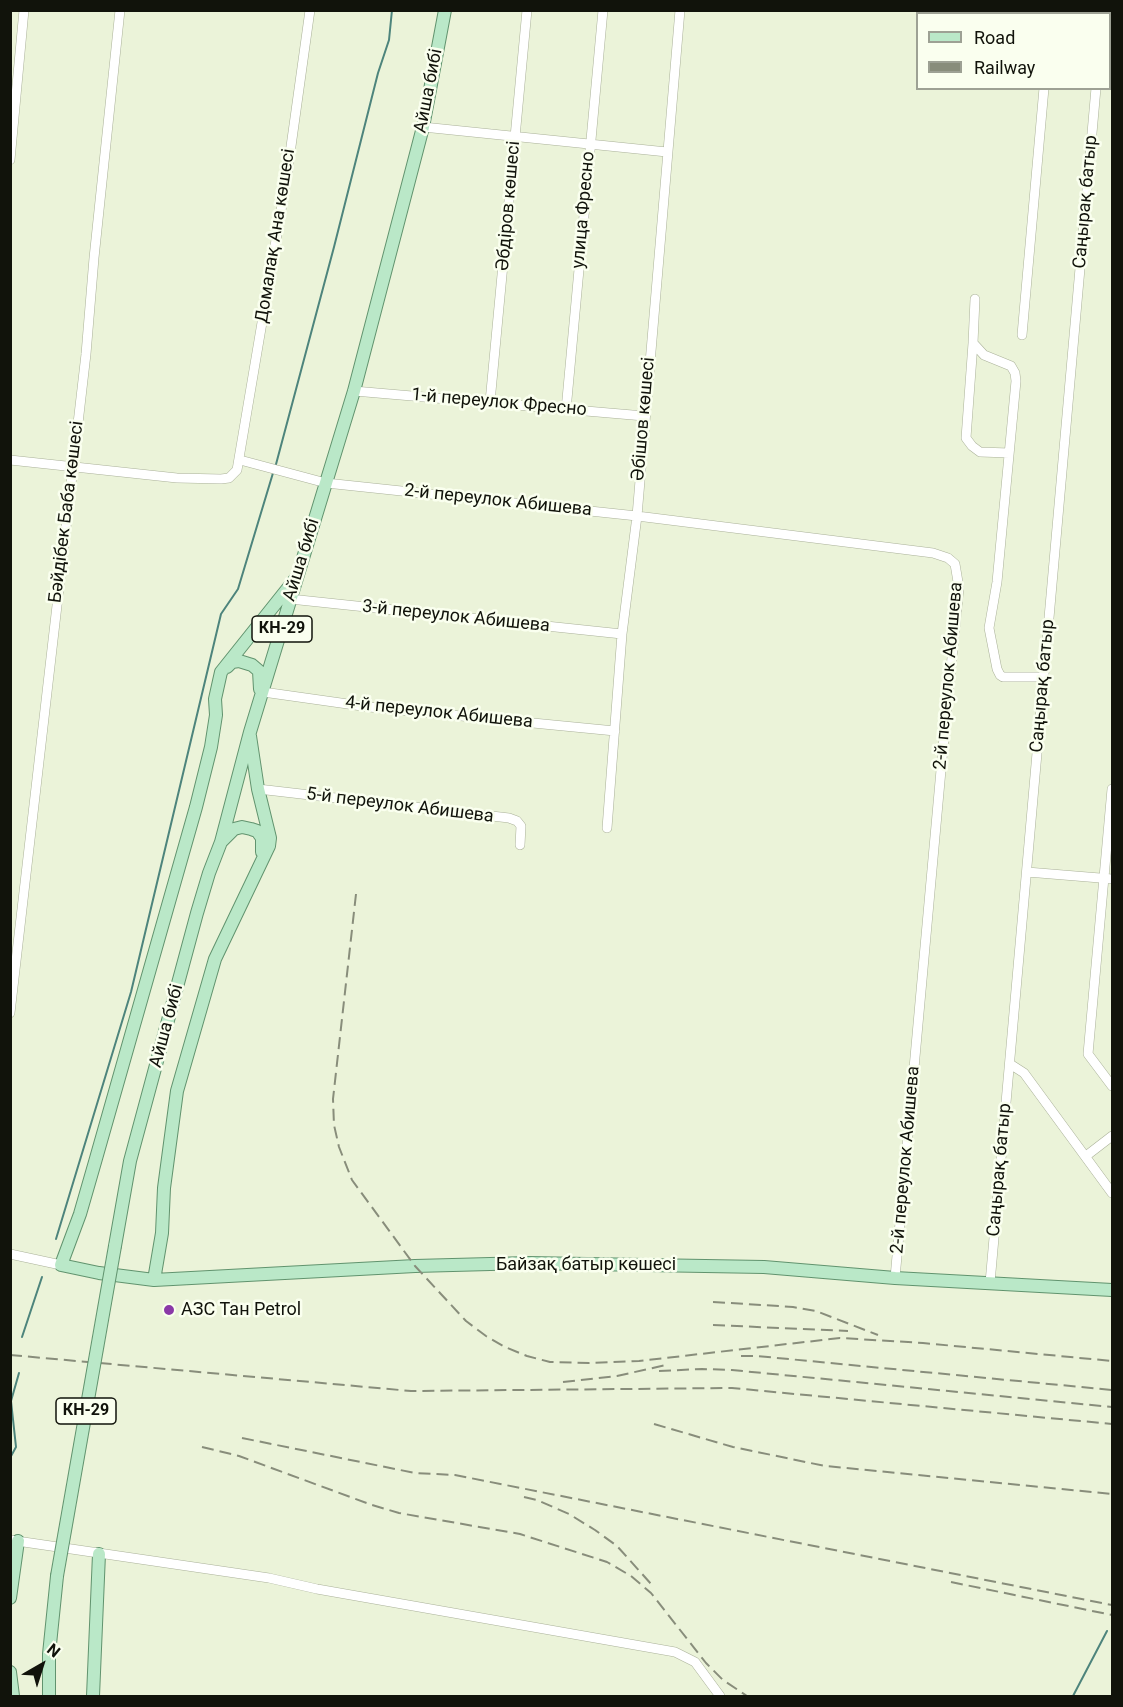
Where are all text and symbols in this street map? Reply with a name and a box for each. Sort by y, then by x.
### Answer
legend [916,12,1111,90]
text: Road [974,27,1015,48]
street label: Айша бибі [410,47,448,135]
text: Railway [974,57,1035,78]
street label: Саңырақ батыр [1069,134,1103,270]
street label: Әбдіров көшесі [493,140,525,272]
street label: Домалақ Ана көшесі [252,147,300,325]
street label: улица Фресно [568,151,600,269]
street label: Әбішов көшесі [628,356,660,482]
street label: 1-й переулок Фресно [410,385,588,421]
street label: Бәйдібек Баба көшесі [45,420,89,604]
street label: 2-й переулок Абишева [403,480,593,522]
street label: Айша бибі [279,516,325,604]
street label: 2-й переулок Абишева [930,581,968,771]
street label: 3-й переулок Абишева [361,596,551,638]
road number: КН-29 [252,616,312,642]
street label: Саңырақ батыр [1026,618,1060,754]
street label: 4-й переулок Абишева [344,692,534,734]
street label: 5-й переулок Абишева [305,784,495,828]
street label: Айша бибі [146,982,188,1070]
street label: 2-й переулок Абишева [887,1065,925,1255]
street label: Саңырақ батыр [983,1102,1017,1238]
street label: Байзақ батыр көшесі [496,1254,676,1276]
place label: АЗС Тан Petrol [181,1299,301,1321]
marker: АЗС Тан Petrol [162,1303,176,1317]
road number: КН-29 [56,1398,116,1424]
north arrow [12,1635,72,1695]
text: N [43,1640,64,1662]

